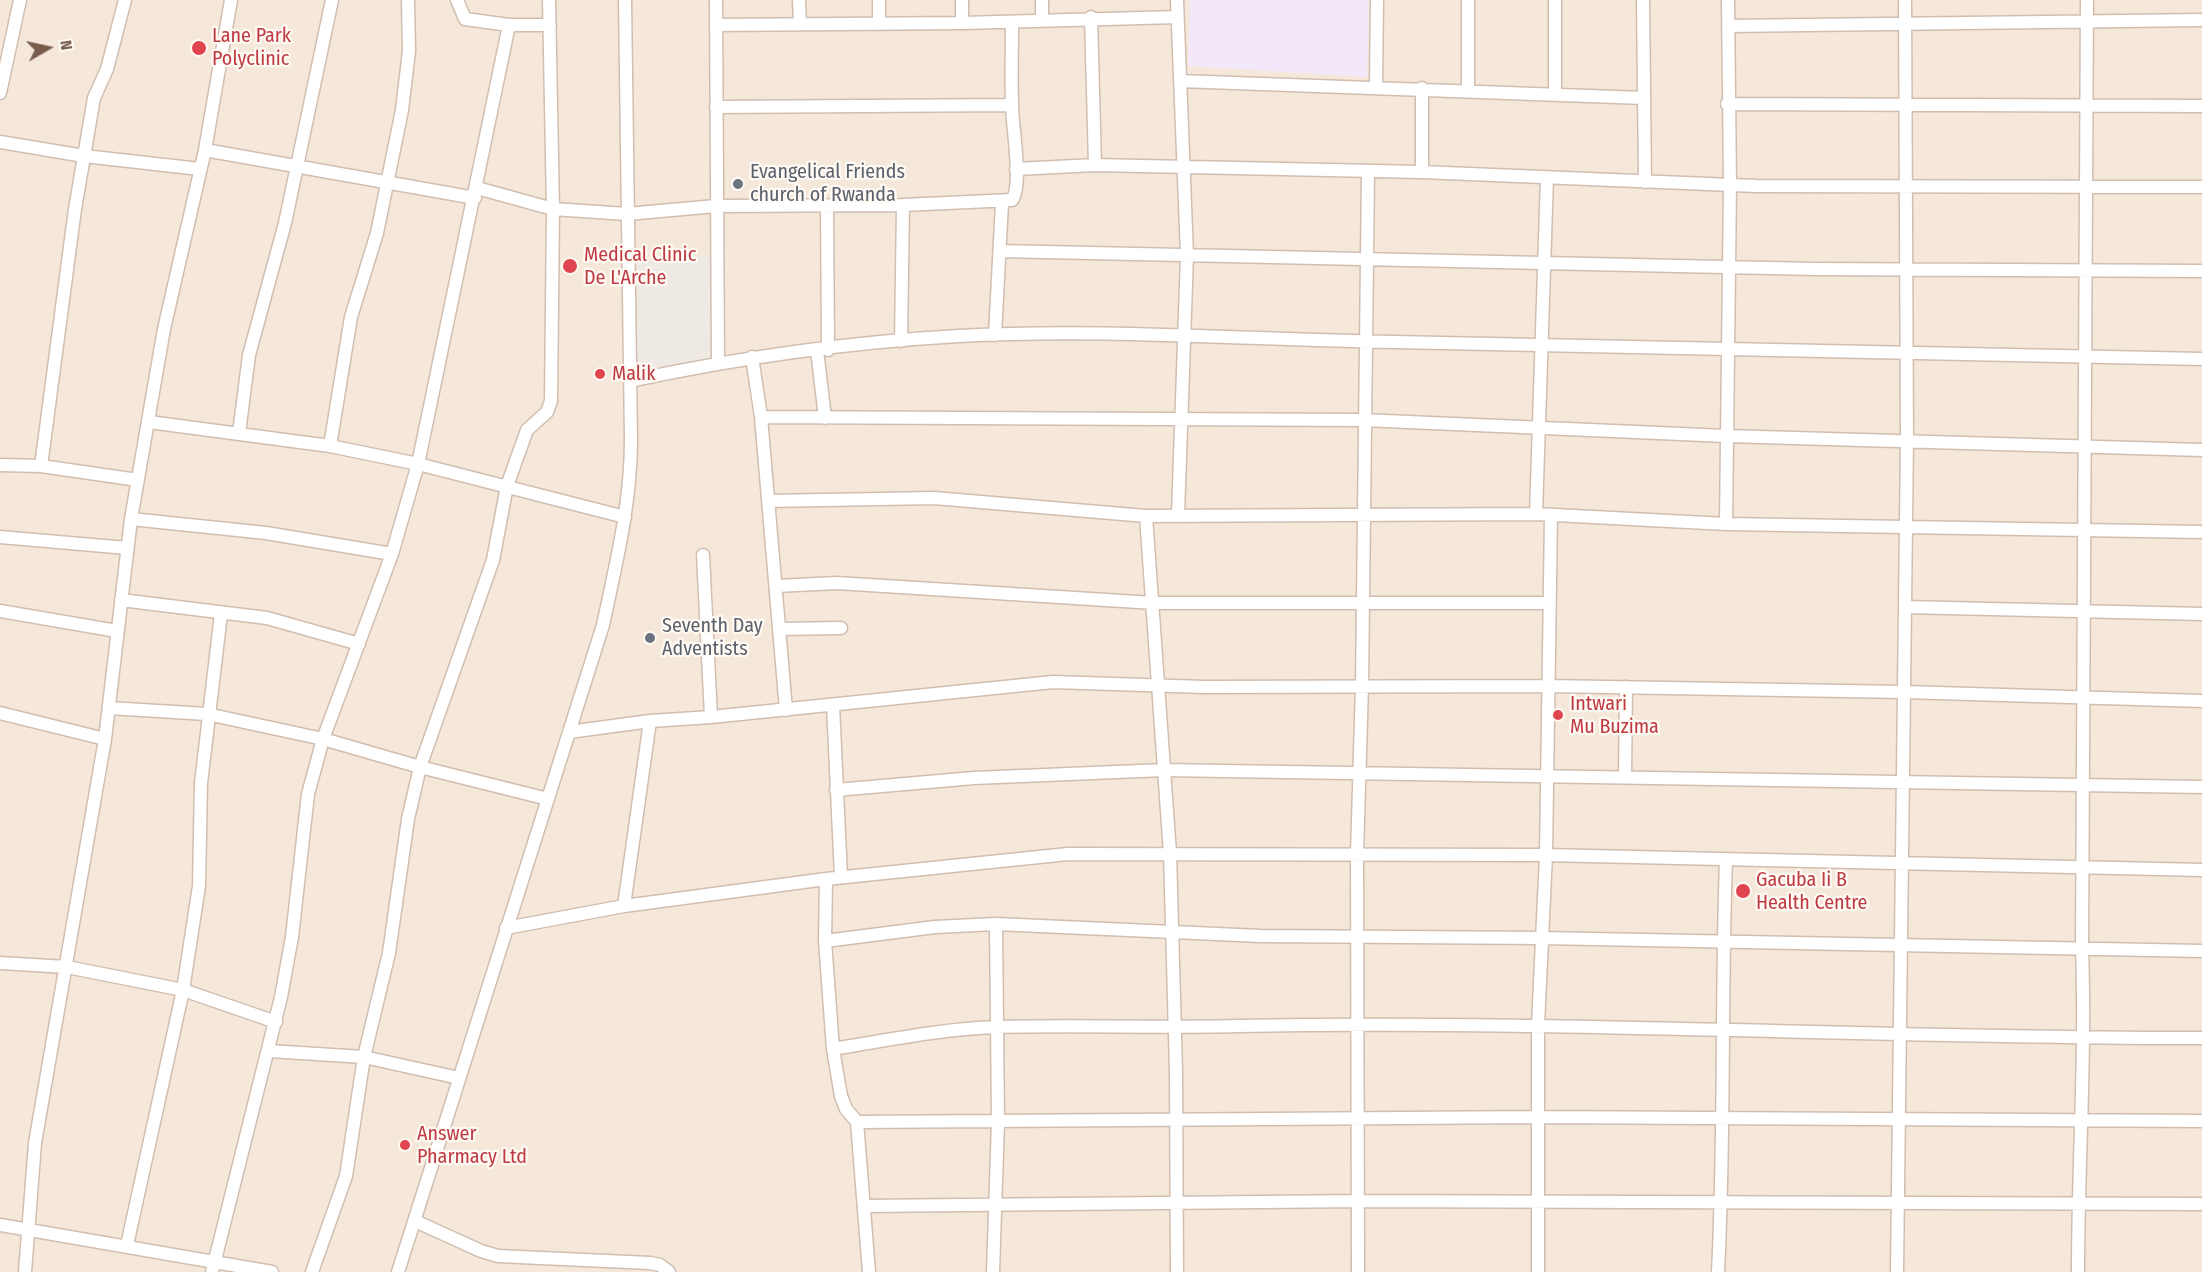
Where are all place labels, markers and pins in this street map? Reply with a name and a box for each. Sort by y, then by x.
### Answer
place label: Lane Park Polyclinic [212,24,291,71]
marker: Lane Park Polyclinic [190,39,208,57]
place label: Evangelical Friends church of Rwanda [750,160,905,207]
marker: Evangelical Friends church of Rwanda [731,177,745,191]
place label: Medical Clinic De L'Arche [584,243,696,290]
marker: Medical Clinic De L'Arche [561,257,579,275]
place label: Malik [612,362,655,386]
marker: Malik [593,367,607,381]
place label: Seventh Day Adventists [662,614,763,661]
marker: Seventh Day Adventists [643,631,657,645]
place label: Intwari Mu Buzima [1570,692,1659,739]
marker: Intwari Mu Buzima [1551,708,1565,722]
place label: Gacuba Ii B Health Centre [1756,868,1867,915]
marker: Gacuba Ii B Health Centre [1734,882,1752,900]
place label: Answer Pharmacy Ltd [417,1122,527,1169]
marker: Answer Pharmacy Ltd [398,1138,412,1152]

